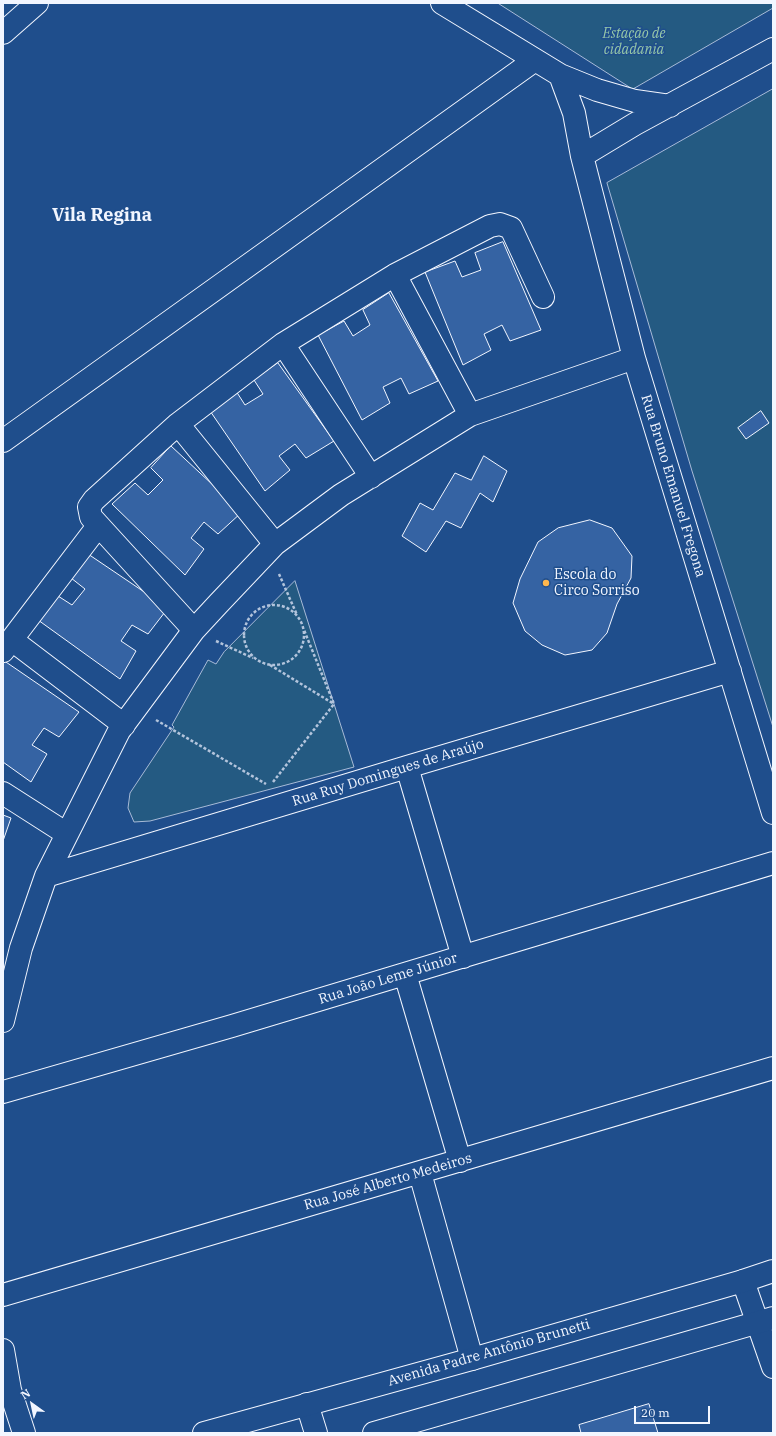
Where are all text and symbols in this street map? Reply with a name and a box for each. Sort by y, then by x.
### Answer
park label: Estação de cidadania [602,26,666,58]
district label: Vila Regina [52,205,152,227]
street label: Rua Bruno Emanuel Fregona [637,393,709,579]
place label: Escola do Circo Sorriso [554,567,640,600]
marker: Escola do Circo Sorriso [541,578,551,588]
street label: Rua Ruy Domingues de Araújo [290,736,486,810]
street label: Rua João Leme Júnior [317,950,459,1008]
street label: Rua José Alberto Medeiros [302,1150,474,1214]
street label: Avenida Padre Antônio Brunetti [386,1316,592,1390]
north arrow [12,1384,52,1424]
text: N [18,1386,33,1402]
scale bar [636,1398,712,1424]
text: 20 m [641,1405,670,1420]

